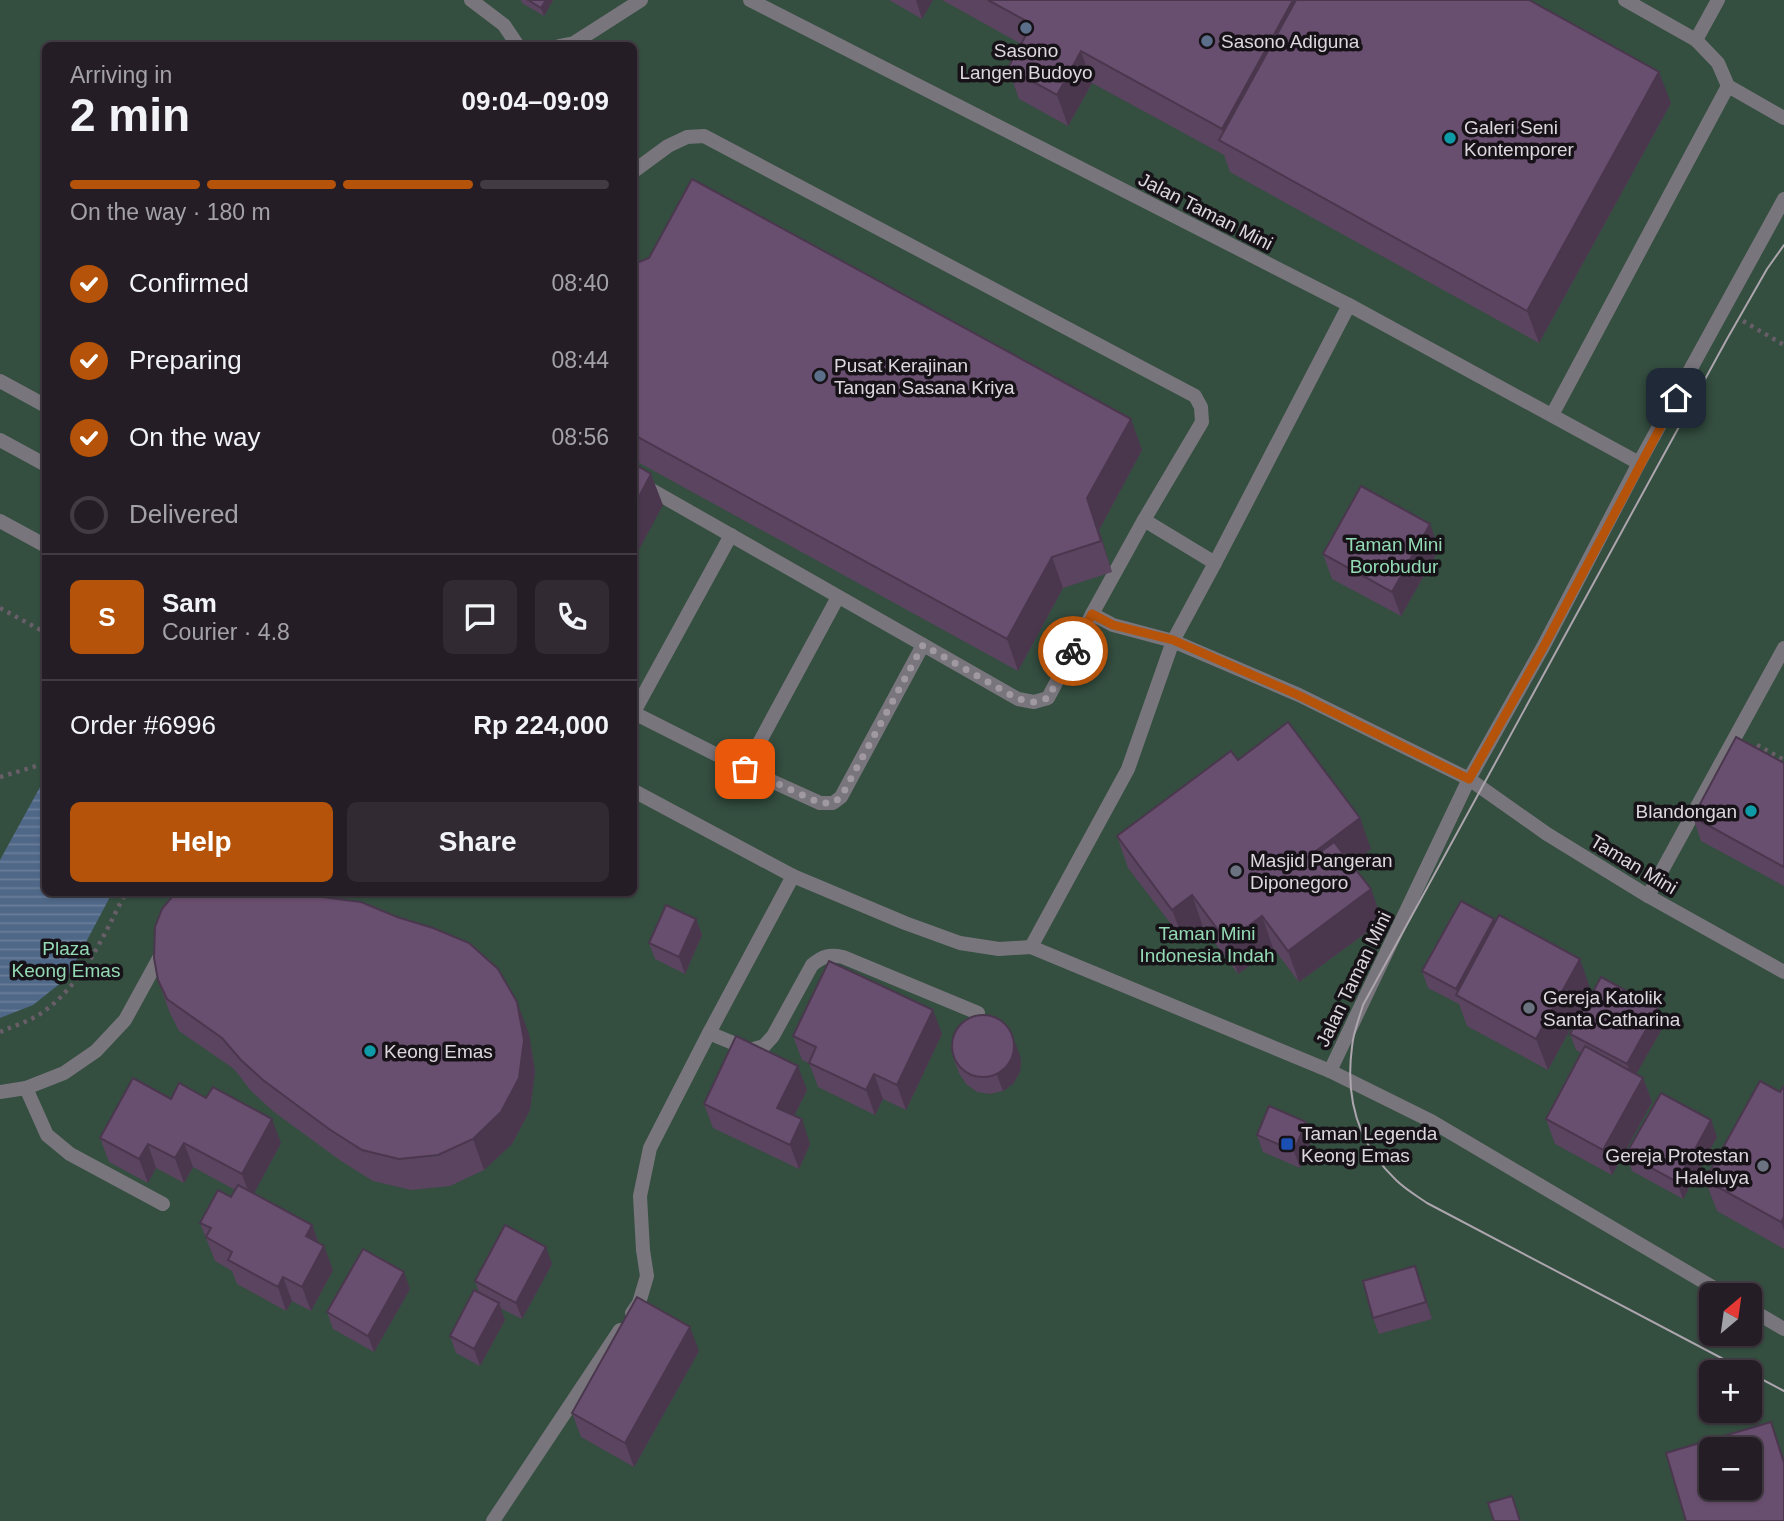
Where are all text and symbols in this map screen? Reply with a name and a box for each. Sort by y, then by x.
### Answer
marker: Sasono Langen Budoyo [1018,20,1034,36]
place label: Sasono Adiguna [1221,31,1360,52]
marker: Sasono Adiguna [1199,33,1215,49]
place label: Sasono Langen Budoyo [959,40,1093,83]
text: Arriving in [70,62,172,88]
text: 09:04–09:09 [462,86,609,116]
text: 2 min [70,89,190,141]
place label: Galeri Seni Kontemporer [1464,117,1575,160]
marker: Galeri Seni Kontemporer [1442,130,1458,146]
street label: Jalan Taman Mini [1135,169,1276,254]
text: On the way · 180 m [70,199,271,225]
icon: check [70,265,108,303]
text: Confirmed [129,268,249,298]
text: 08:40 [551,270,609,296]
icon: check [70,342,108,380]
text: Preparing [129,345,242,375]
text: 08:44 [551,347,609,373]
place label: Pusat Kerajinan Tangan Sasana Kriya [834,355,1015,398]
marker: Pusat Kerajinan Tangan Sasana Kriya [812,368,828,384]
pin [1646,368,1706,428]
icon: home [1657,379,1695,417]
icon: check [70,419,108,457]
text: On the way [129,422,261,452]
text: 08:56 [551,424,609,450]
text: Delivered [129,499,239,529]
park label: Taman Mini Borobudur [1345,534,1443,577]
button: chat [443,580,517,654]
button: phone [535,580,609,654]
text: Sam [162,588,217,618]
text: S [98,602,116,632]
courier [1038,616,1108,686]
text: Courier · 4.8 [162,619,290,645]
icon: bike [1054,632,1092,670]
text: Order #6996 [70,710,216,740]
text: Rp 224,000 [473,710,609,740]
pin [715,739,775,799]
icon: bag [726,750,764,788]
place label: Blandongan [1636,801,1737,822]
button: Help [70,802,333,882]
button: Share [347,802,609,882]
marker: Blandongan [1743,803,1759,819]
street label: Taman Mini [1587,830,1681,898]
place label: Masjid Pangeran Diponegoro [1250,850,1393,893]
marker: Masjid Pangeran Diponegoro [1228,863,1244,879]
street label: Jalan Taman Mini [1312,908,1395,1050]
park label: Taman Mini Indonesia Indah [1139,923,1275,966]
park label: Plaza Keong Emas [12,938,120,981]
place label: Gereja Katolik Santa Catharina [1543,987,1681,1030]
marker: Gereja Katolik Santa Catharina [1521,1000,1537,1016]
place label: Keong Emas [384,1041,493,1062]
marker: Keong Emas [362,1043,378,1059]
place label: Taman Legenda Keong Emas [1301,1123,1438,1166]
marker: Taman Legenda Keong Emas [1279,1136,1295,1152]
place label: Gereja Protestan Haleluya [1605,1145,1749,1188]
marker: Gereja Protestan Haleluya [1755,1158,1771,1174]
north arrow [1699,1283,1762,1346]
map controls [1699,1283,1762,1500]
button: + [1699,1360,1762,1423]
button: − [1699,1437,1762,1500]

